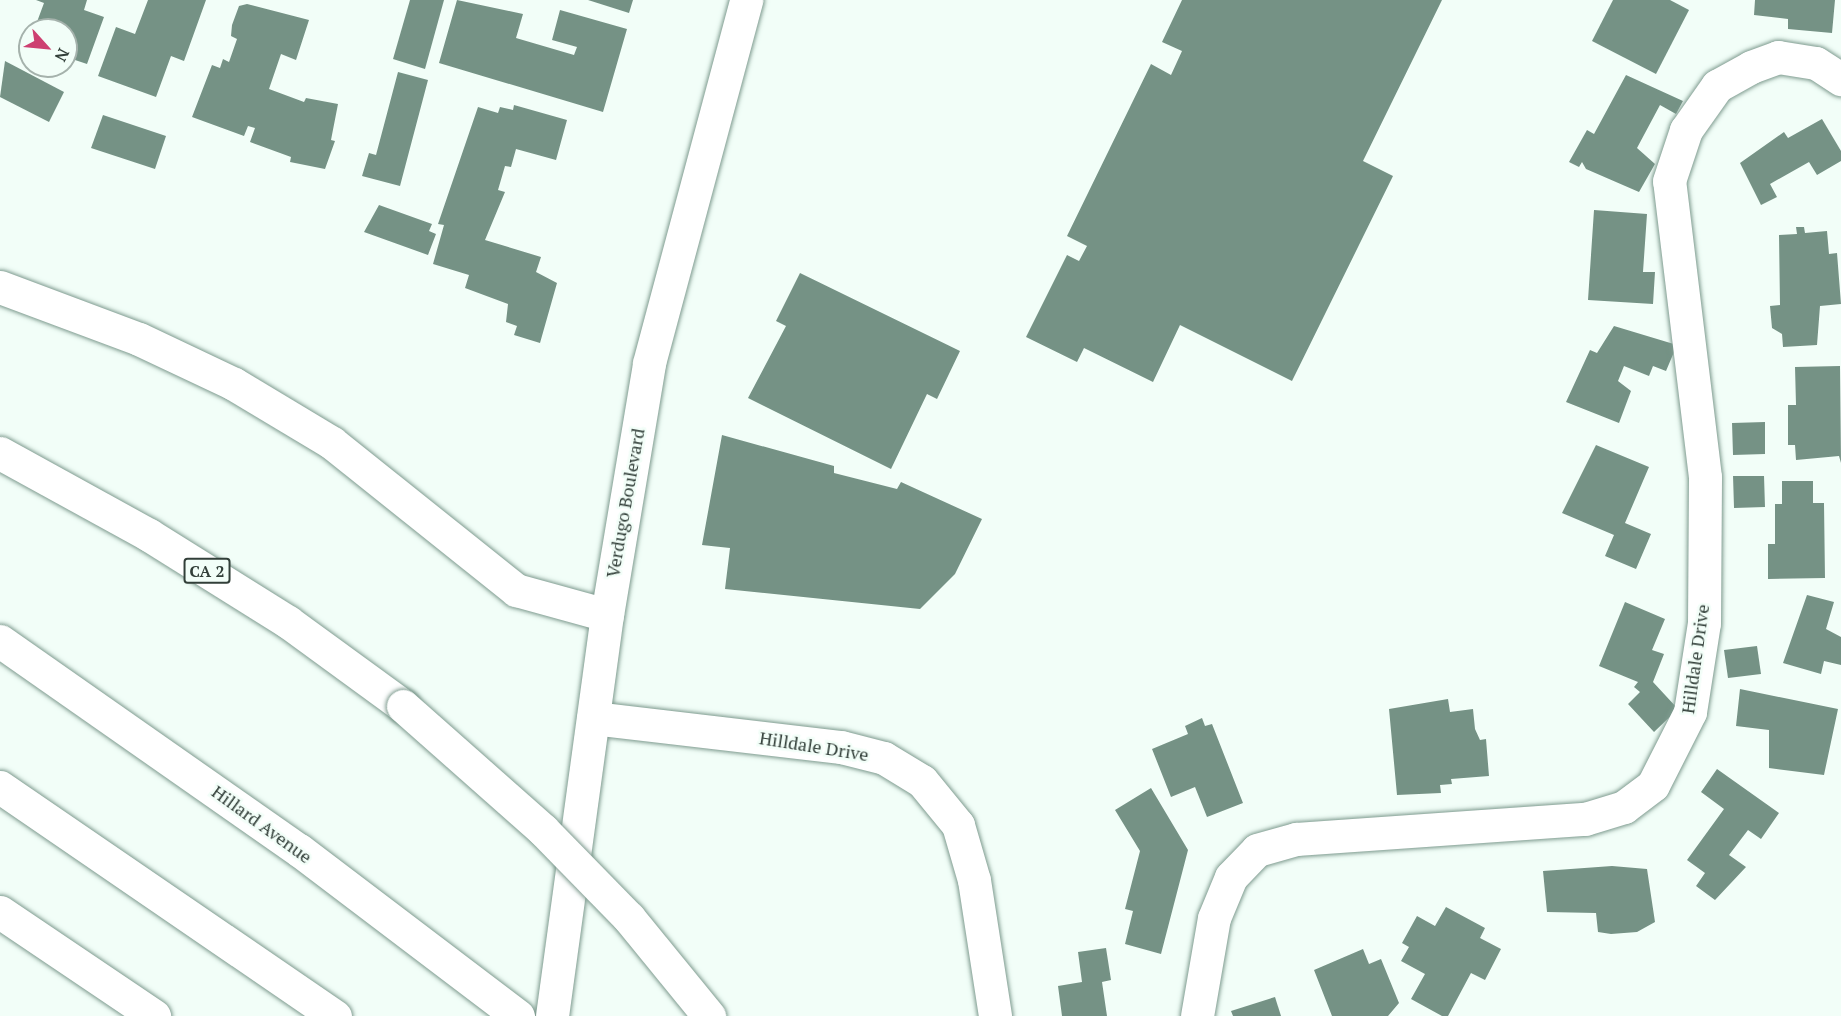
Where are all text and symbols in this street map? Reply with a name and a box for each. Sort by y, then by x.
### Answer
north arrow [18,18,78,78]
text: N [50,45,75,66]
street label: Verdugo Boulevard [601,427,649,579]
road number: CA 2 [183,558,231,584]
street label: Hilldale Drive [1677,603,1713,715]
street label: Hilldale Drive [758,727,870,765]
street label: Hillard Avenue [208,780,316,868]

